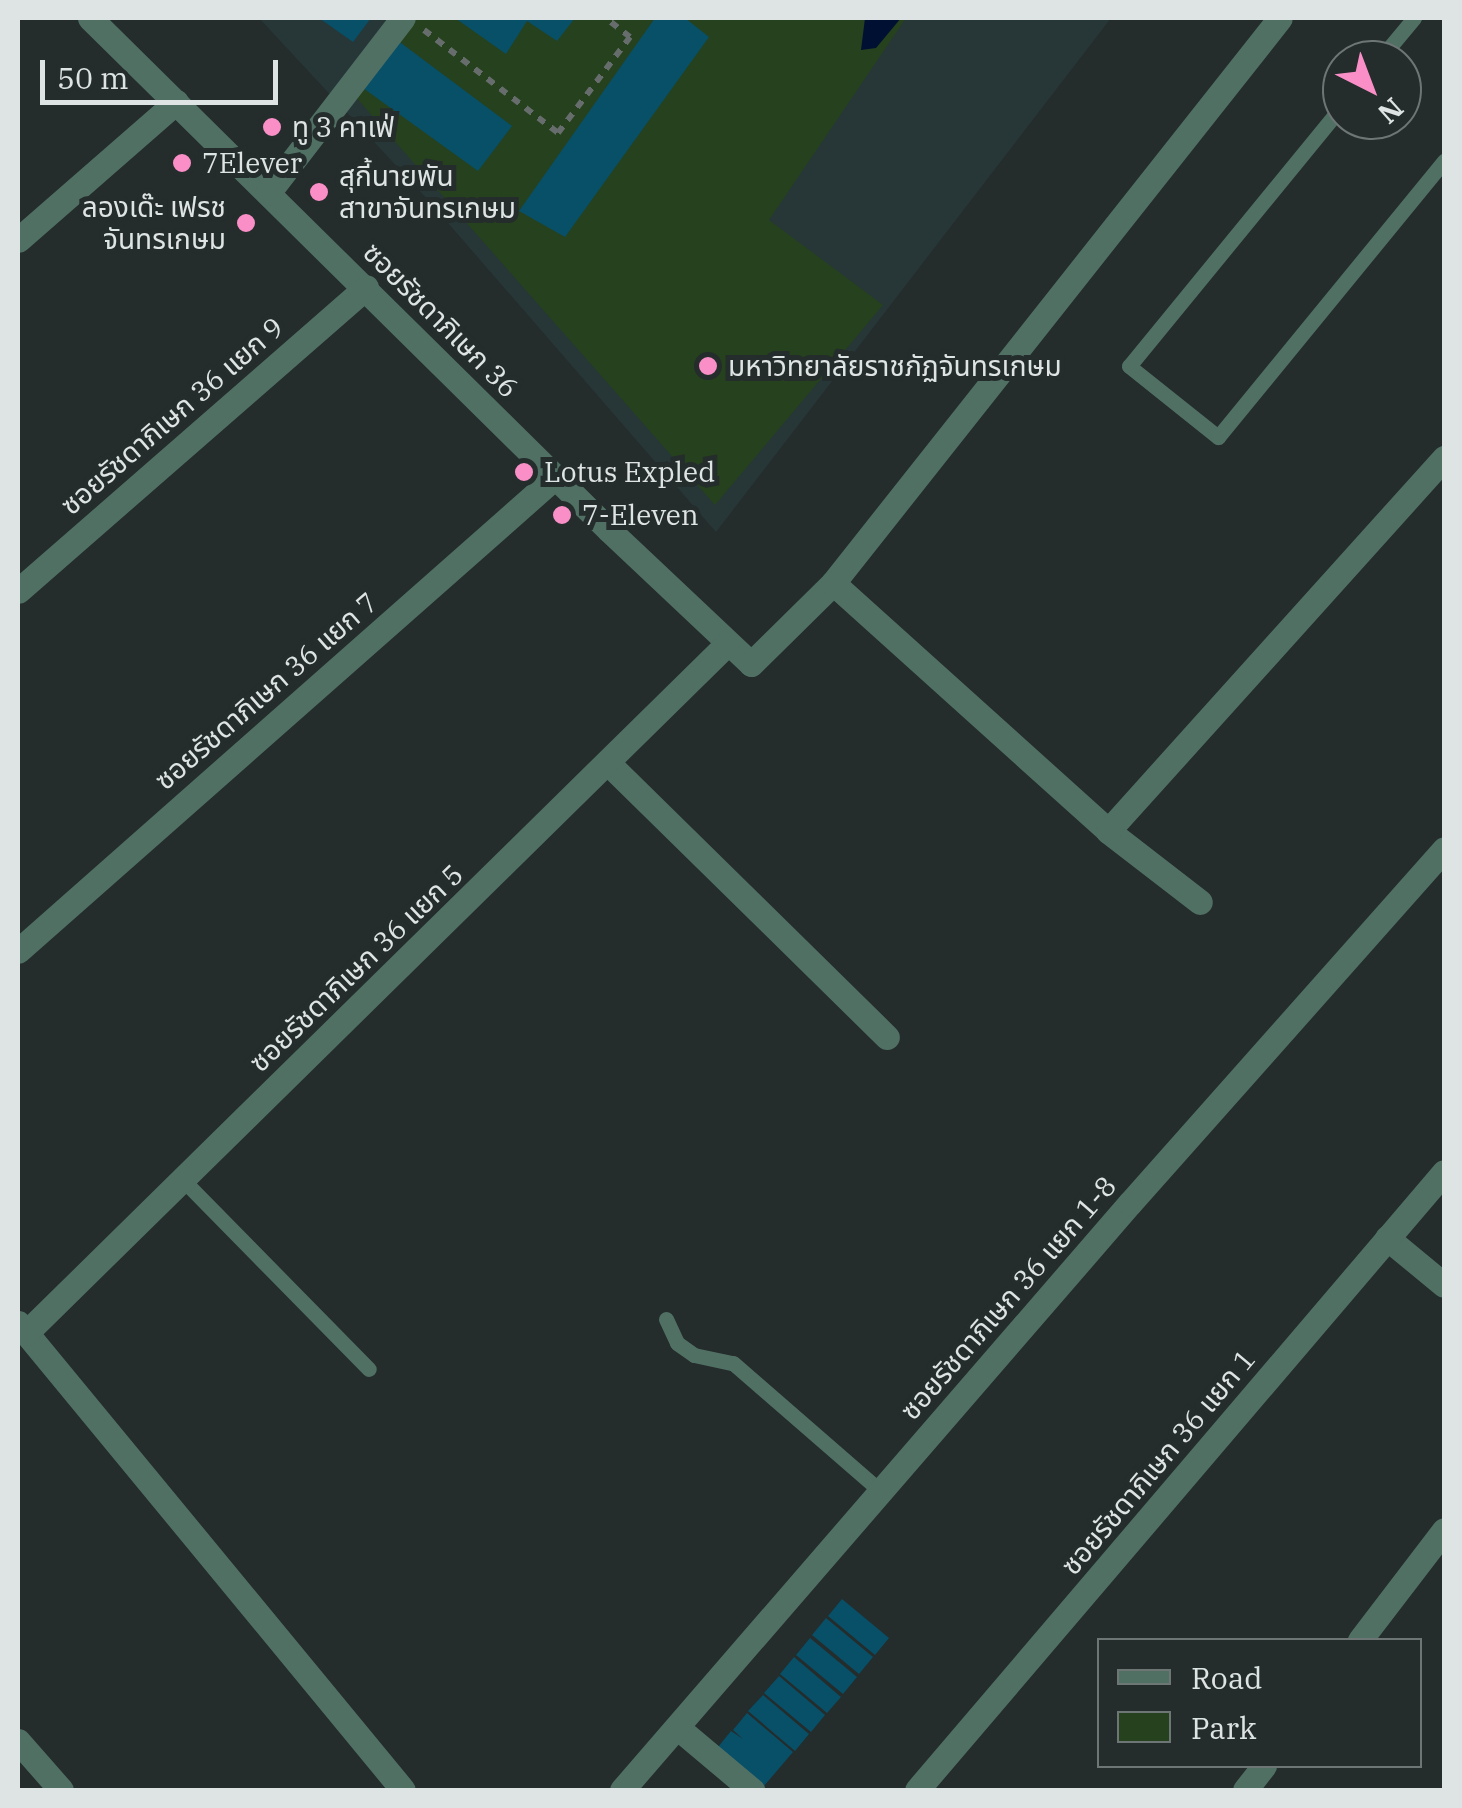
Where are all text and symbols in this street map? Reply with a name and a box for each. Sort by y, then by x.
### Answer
scale bar [45,40,282,102]
north arrow [1322,40,1422,140]
text: 50 m [57,58,129,97]
text: N [1370,90,1412,132]
place label: ทู 3 คาเฟ่ [292,110,394,144]
marker: ทู 3 คาเฟ่ [261,116,283,138]
place label: 7Elever [202,146,302,180]
marker: 7Elever [171,152,193,174]
place label: สุกี้นายพัน สาขาจันทรเกษม [339,159,516,225]
marker: สุกี้นายพัน สาขาจันทรเกษม [308,181,330,203]
place label: ลองเด๊ะ เฟรช จันทรเกษม [82,190,226,256]
marker: ลองเด๊ะ เฟรช จันทรเกษม [235,212,257,234]
street label: ซอยรัชดาภิเษก 36 [356,235,526,405]
street label: ซอยรัชดาภิเษก 36 แยก 9 [54,310,290,522]
place label: มหาวิทยาลัยราชภัฏจันทรเกษม [728,349,1062,383]
marker: มหาวิทยาลัยราชภัฏจันทรเกษม [697,355,719,377]
place label: Lotus Expled [544,455,715,489]
marker: Lotus Expled [513,461,535,483]
place label: 7-Eleven [582,498,699,532]
marker: 7-Eleven [551,504,573,526]
street label: ซอยรัชดาภิเษก 36 แยก 7 [148,585,384,797]
street label: ซอยรัชดาภิเษก 36 แยก 5 [242,857,470,1079]
street label: ซอยรัชดาภิเษก 36 แยก 1-8 [893,1169,1123,1427]
street label: ซอยรัชดาภิเษก 36 แยก 1 [1054,1342,1262,1582]
legend [1097,1638,1422,1768]
text: Road [1191,1658,1263,1697]
text: Park [1191,1708,1257,1747]

